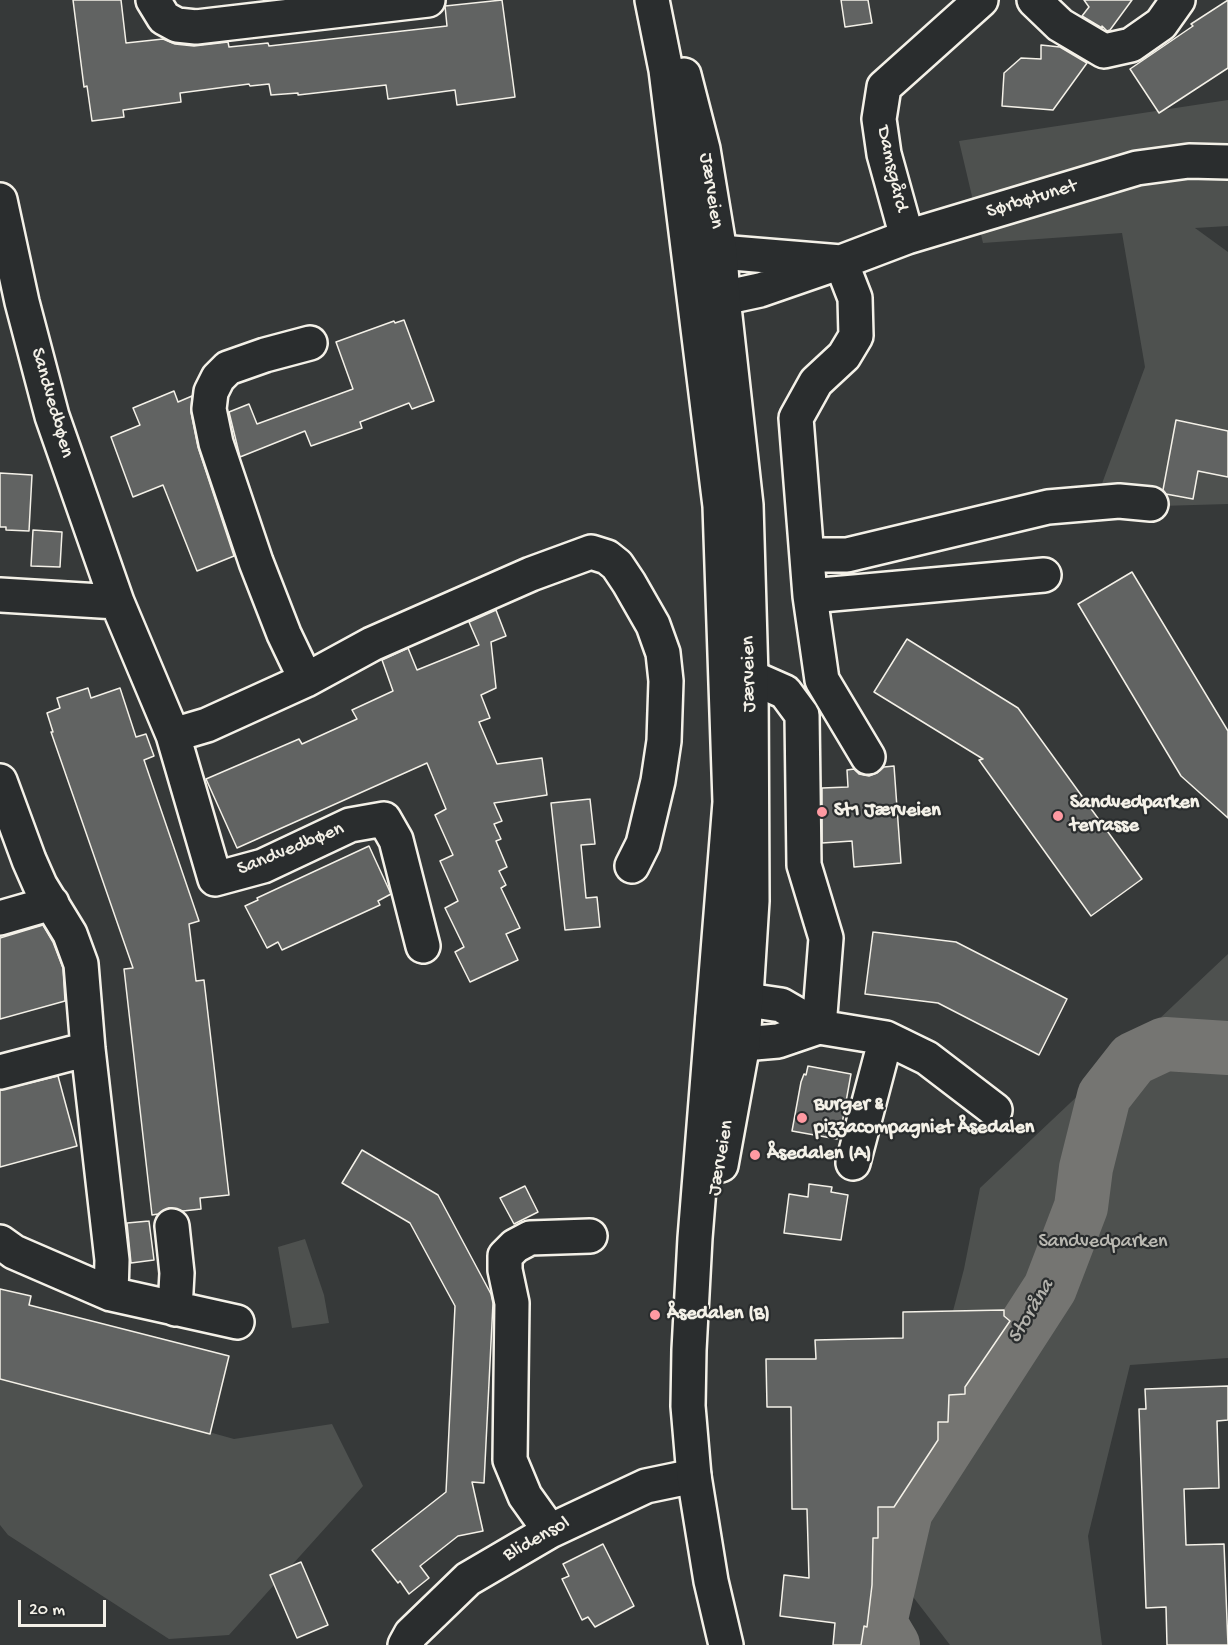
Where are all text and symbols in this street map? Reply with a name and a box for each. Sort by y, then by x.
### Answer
street label: Damsgård [870,124,912,214]
street label: Jærveien [692,151,728,231]
street label: Sørbøtunet [984,175,1080,225]
street label: Sandvedbøen [24,345,78,461]
street label: Jærveien [737,636,763,712]
place label: Sandvedparken terrasse [1070,792,1199,839]
place label: St1 Jærveien [834,800,941,824]
marker: St1 Jærveien [815,805,829,819]
marker: Sandvedparken terrasse [1051,809,1065,823]
street label: Sandvedbøen [234,818,348,882]
place label: Burger & pizzacompagniet Åsedalen [814,1094,1034,1141]
marker: Burger & pizzacompagniet Åsedalen [795,1111,809,1125]
street label: Jærveien [704,1118,740,1198]
place label: Åsedalen (A) [767,1143,871,1167]
marker: Åsedalen (A) [748,1148,762,1162]
park label: Sandvedparken [1038,1231,1168,1255]
water label: Storåna [1003,1276,1061,1348]
place label: Åsedalen (B) [667,1303,770,1327]
marker: Åsedalen (B) [648,1308,662,1322]
street label: Blidensol [499,1512,575,1568]
scale bar [21,1588,110,1626]
text: 20 m [29,1600,65,1621]

